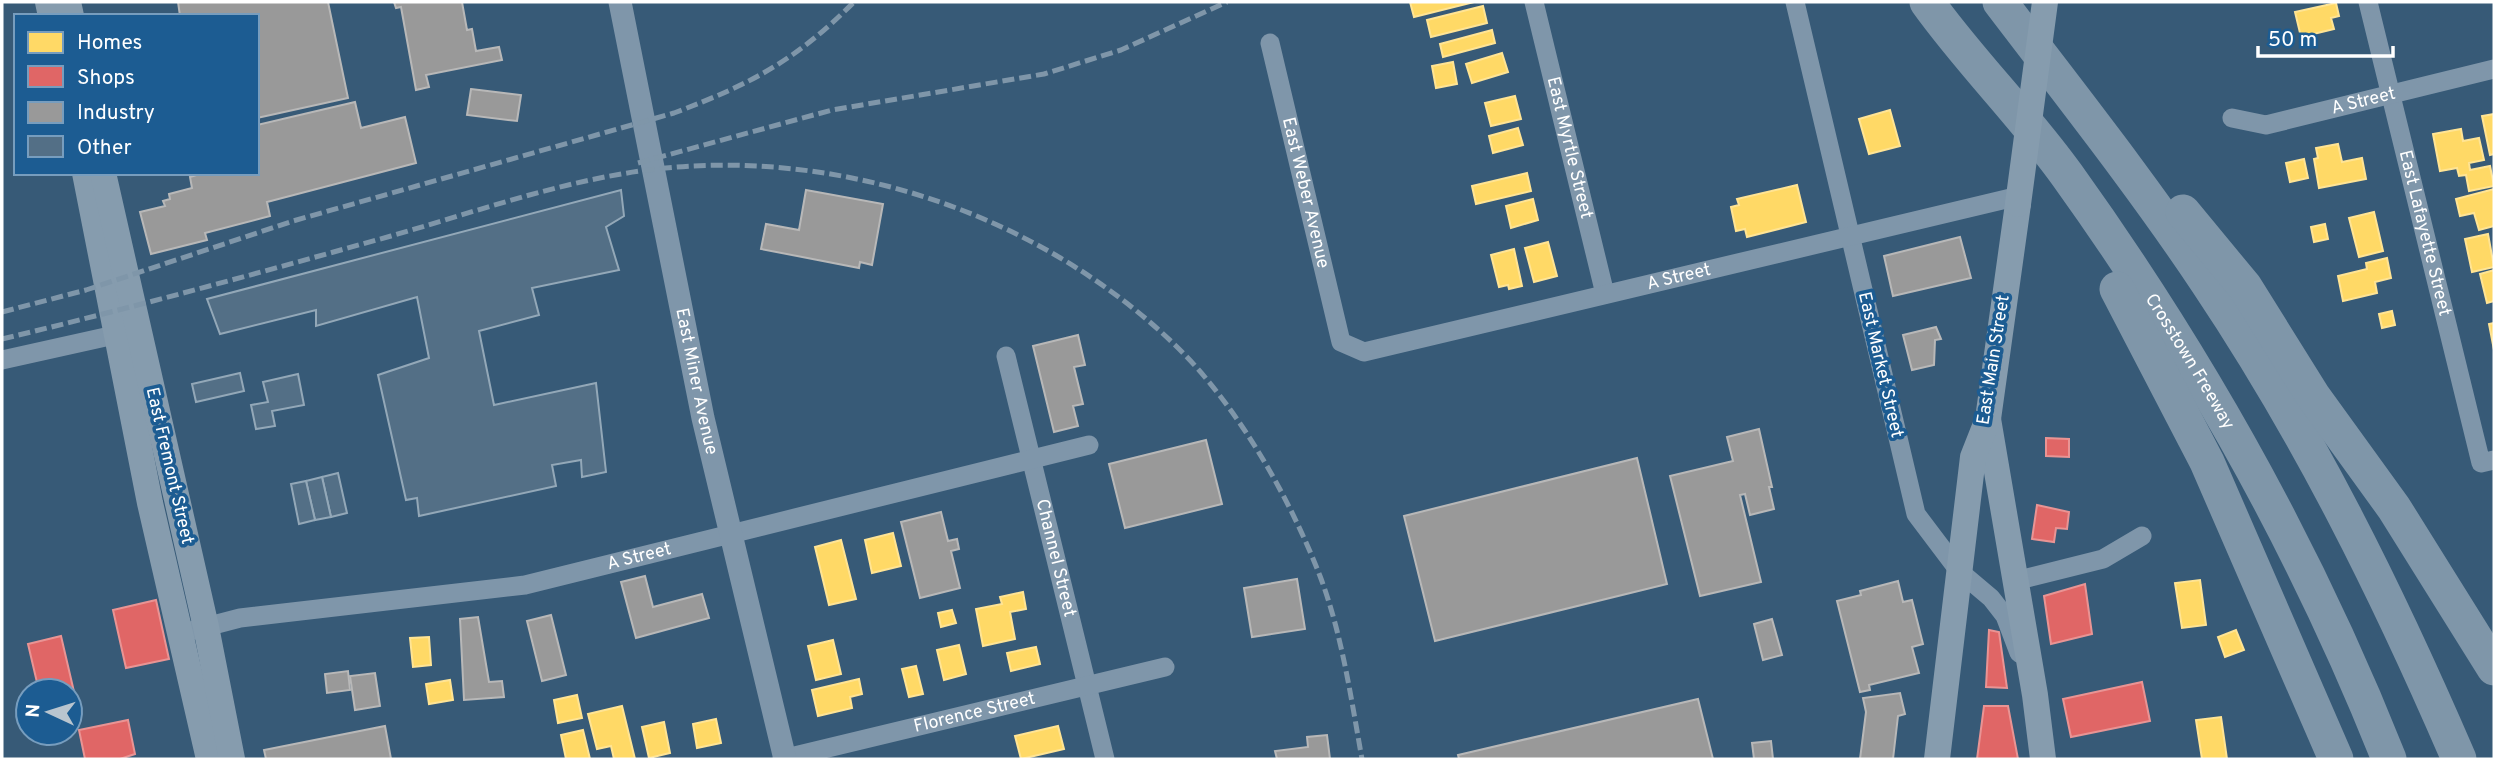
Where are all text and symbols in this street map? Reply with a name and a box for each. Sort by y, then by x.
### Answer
legend [14,14,259,175]
scale bar [2258,14,2393,58]
text: 50 m [2268,27,2317,54]
text: Homes [77,30,142,57]
text: Shops [77,65,135,92]
street label: East Myrtle Street [1541,74,1598,221]
street label: A Street [2329,82,2398,120]
text: Industry [77,100,155,127]
street label: East Weber Avenue [1277,115,1335,271]
text: Other [77,135,132,162]
street label: East Lafayette Street [2393,148,2456,318]
street label: A Street [1644,258,1713,296]
street label: Crosstown Freeway [2139,289,2240,434]
street label: East Market Street [1852,290,1908,440]
street label: East Main Street [1972,293,2016,427]
street label: East Miner Avenue [670,306,723,457]
street label: East Fremont Street [140,385,198,547]
street label: Channel Street [1030,497,1081,619]
street label: A Street [605,538,674,576]
north arrow [14,677,84,747]
street label: Florence Street [911,687,1038,738]
text: N [22,703,46,719]

